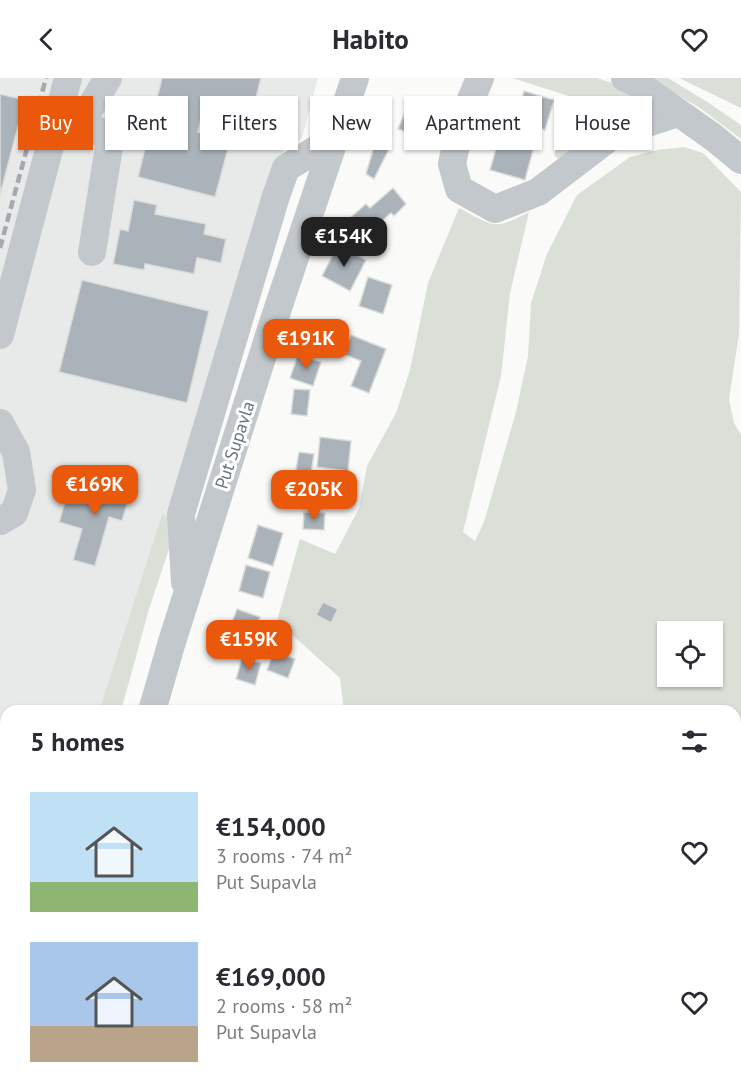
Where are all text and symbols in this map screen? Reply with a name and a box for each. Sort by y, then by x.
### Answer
text: Habito [332,22,409,56]
icon: back [30,23,63,56]
icon: heart [678,23,711,56]
chip: Buy [18,96,93,150]
chip: Rent [105,96,188,150]
chip: Filters [200,96,298,150]
chip: New [310,96,392,150]
chip: Apartment [404,96,542,150]
chip: House [554,96,652,150]
pin: €154K [302,217,386,268]
text: €154K [315,223,373,249]
pin: €191K [264,319,348,370]
text: €191K [277,325,335,351]
street label: Put Supavla [210,398,259,492]
pin: €169K [53,465,137,516]
pin: €205K [272,470,356,521]
text: €169K [66,471,124,497]
text: €205K [285,476,343,502]
pin: €159K [207,620,291,671]
map controls [657,621,723,687]
button: locate [657,621,723,687]
text: €159K [220,626,278,652]
text: 5 homes [30,725,125,758]
icon: filters [678,725,711,758]
text: €154,000 [216,810,326,843]
icon: home [78,816,150,888]
icon: heart [678,836,711,869]
text: 3 rooms · 74 m² [216,843,352,869]
text: Put Supavla [216,869,317,895]
text: €169,000 [216,960,326,993]
icon: home [78,966,150,1038]
icon: heart [678,986,711,1019]
text: 2 rooms · 58 m² [216,993,352,1019]
text: Put Supavla [216,1019,317,1045]

